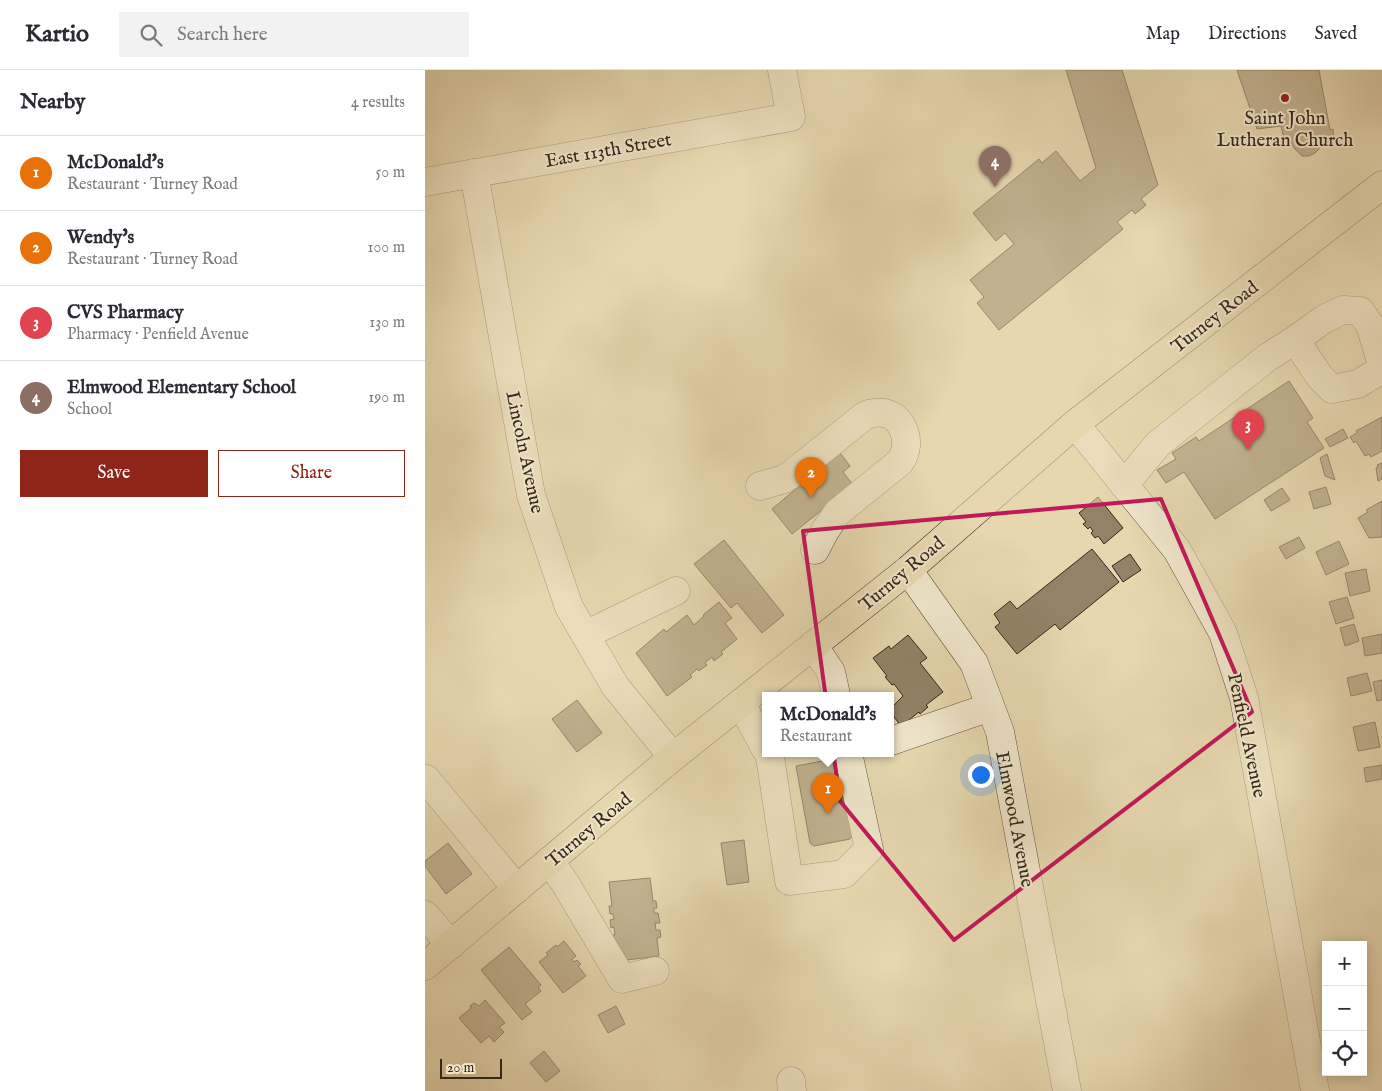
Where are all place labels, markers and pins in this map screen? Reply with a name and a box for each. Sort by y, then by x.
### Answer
marker: Saint John Lutheran Church [1279,92,1291,104]
place label: Saint John Lutheran Church [1217,107,1353,153]
pin: 4 [979,146,1011,187]
pin: 3 [1232,409,1264,450]
pin: 2 [795,457,827,498]
pin: 1 [812,773,844,814]

